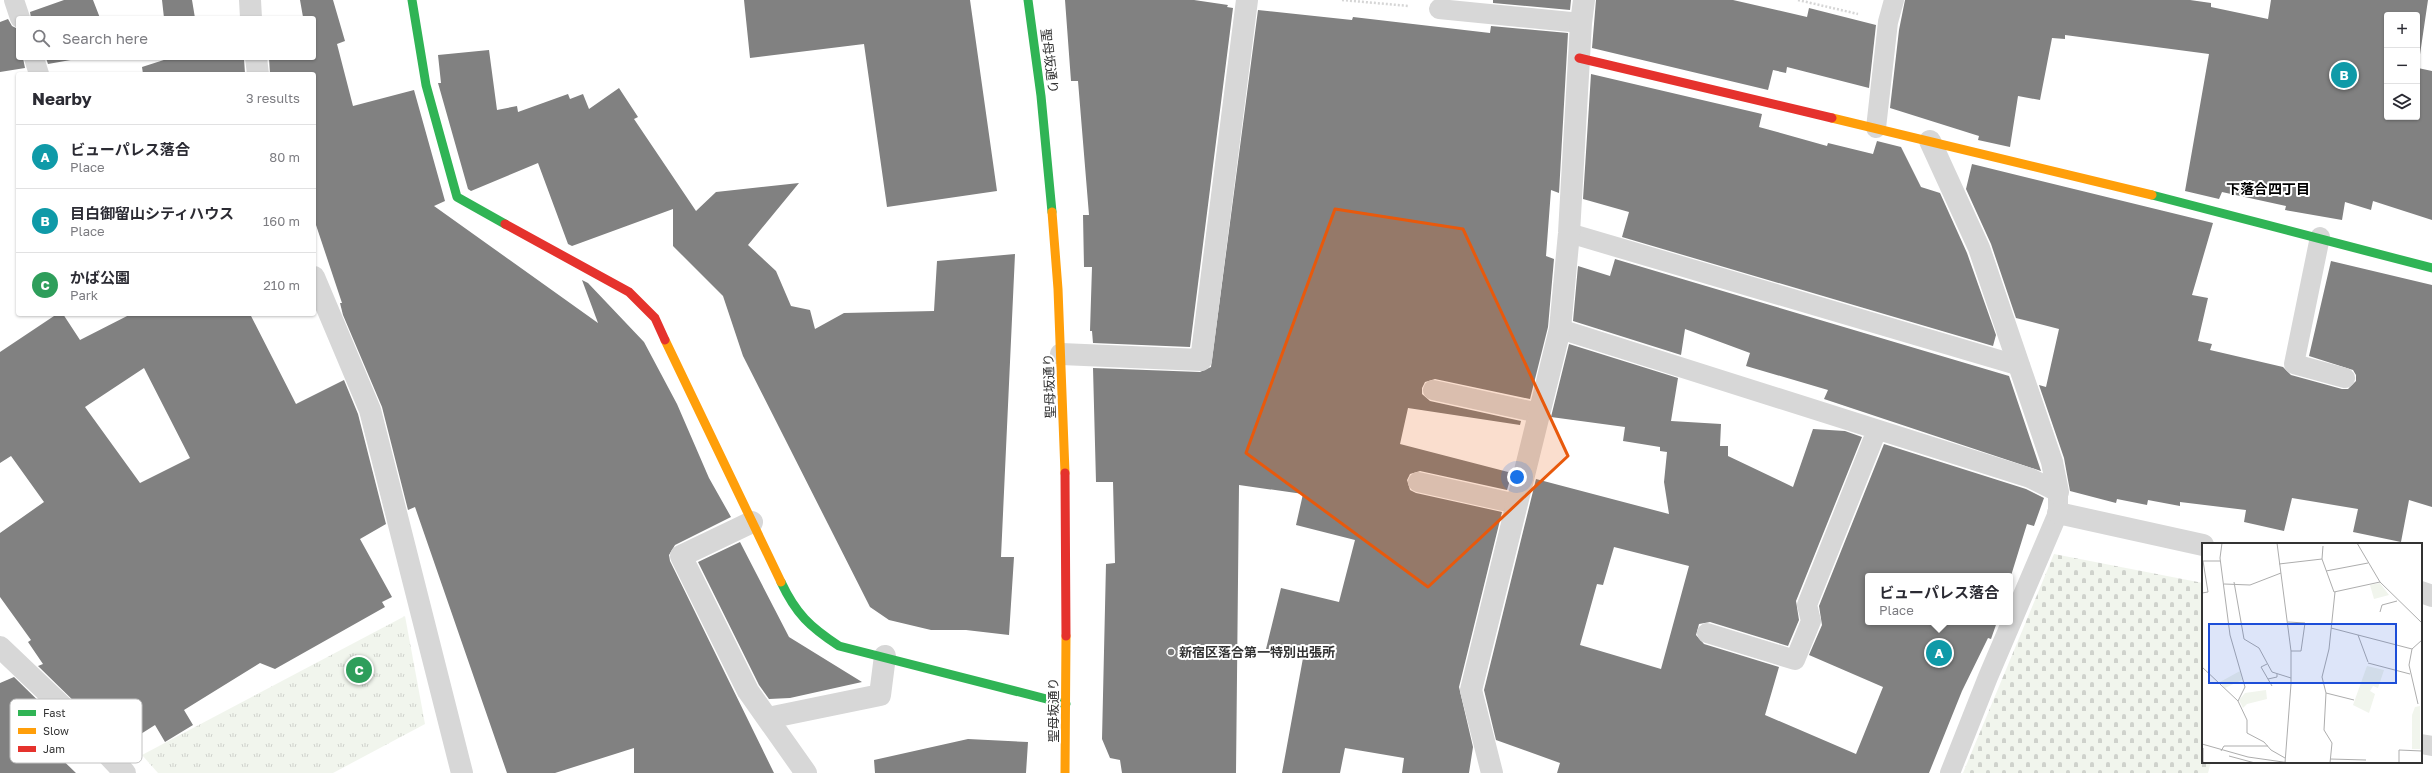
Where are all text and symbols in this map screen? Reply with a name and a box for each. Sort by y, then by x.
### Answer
map controls [2384,12,2420,120]
button: + [2384,12,2420,48]
search box [16,16,316,60]
icon: search [30,27,52,49]
street label: 聖母坂通り [1038,28,1062,94]
text: Search here [62,29,148,47]
button: − [2384,48,2420,84]
pin: B [2331,60,2357,90]
button: layers [2384,84,2420,120]
text: Nearby [32,88,92,109]
text: 3 results [246,90,300,106]
text: ビューパレス落合 [70,140,190,158]
text: A [40,149,50,165]
text: 80 m [269,149,300,165]
text: Place [70,159,105,175]
district label: 下落合四丁目 [2226,180,2310,197]
text: 目白御留山シティハウス [70,204,234,222]
text: B [40,213,50,229]
text: 160 m [263,213,300,229]
text: Place [70,223,105,239]
text: かば公園 [70,268,130,286]
text: C [40,277,50,293]
text: 210 m [263,277,300,293]
text: Park [70,287,98,303]
street label: 聖母坂通り [1040,353,1058,419]
your location [1507,467,1527,487]
inset map [2202,543,2422,763]
popup [1865,573,2013,625]
text: ビューパレス落合 [1879,583,1999,601]
text: Place [1879,602,1914,618]
pin: A [1926,638,1952,668]
place label: 新宿区落合第一特別出張所 [1179,644,1335,660]
marker: 新宿区落合第一特別出張所 [1166,647,1176,657]
pin: C [346,655,372,685]
street label: 聖母坂通り [1045,677,1061,743]
legend [10,699,142,763]
text: Fast [43,706,66,719]
text: Slow [43,724,69,737]
text: Jam [43,742,65,755]

